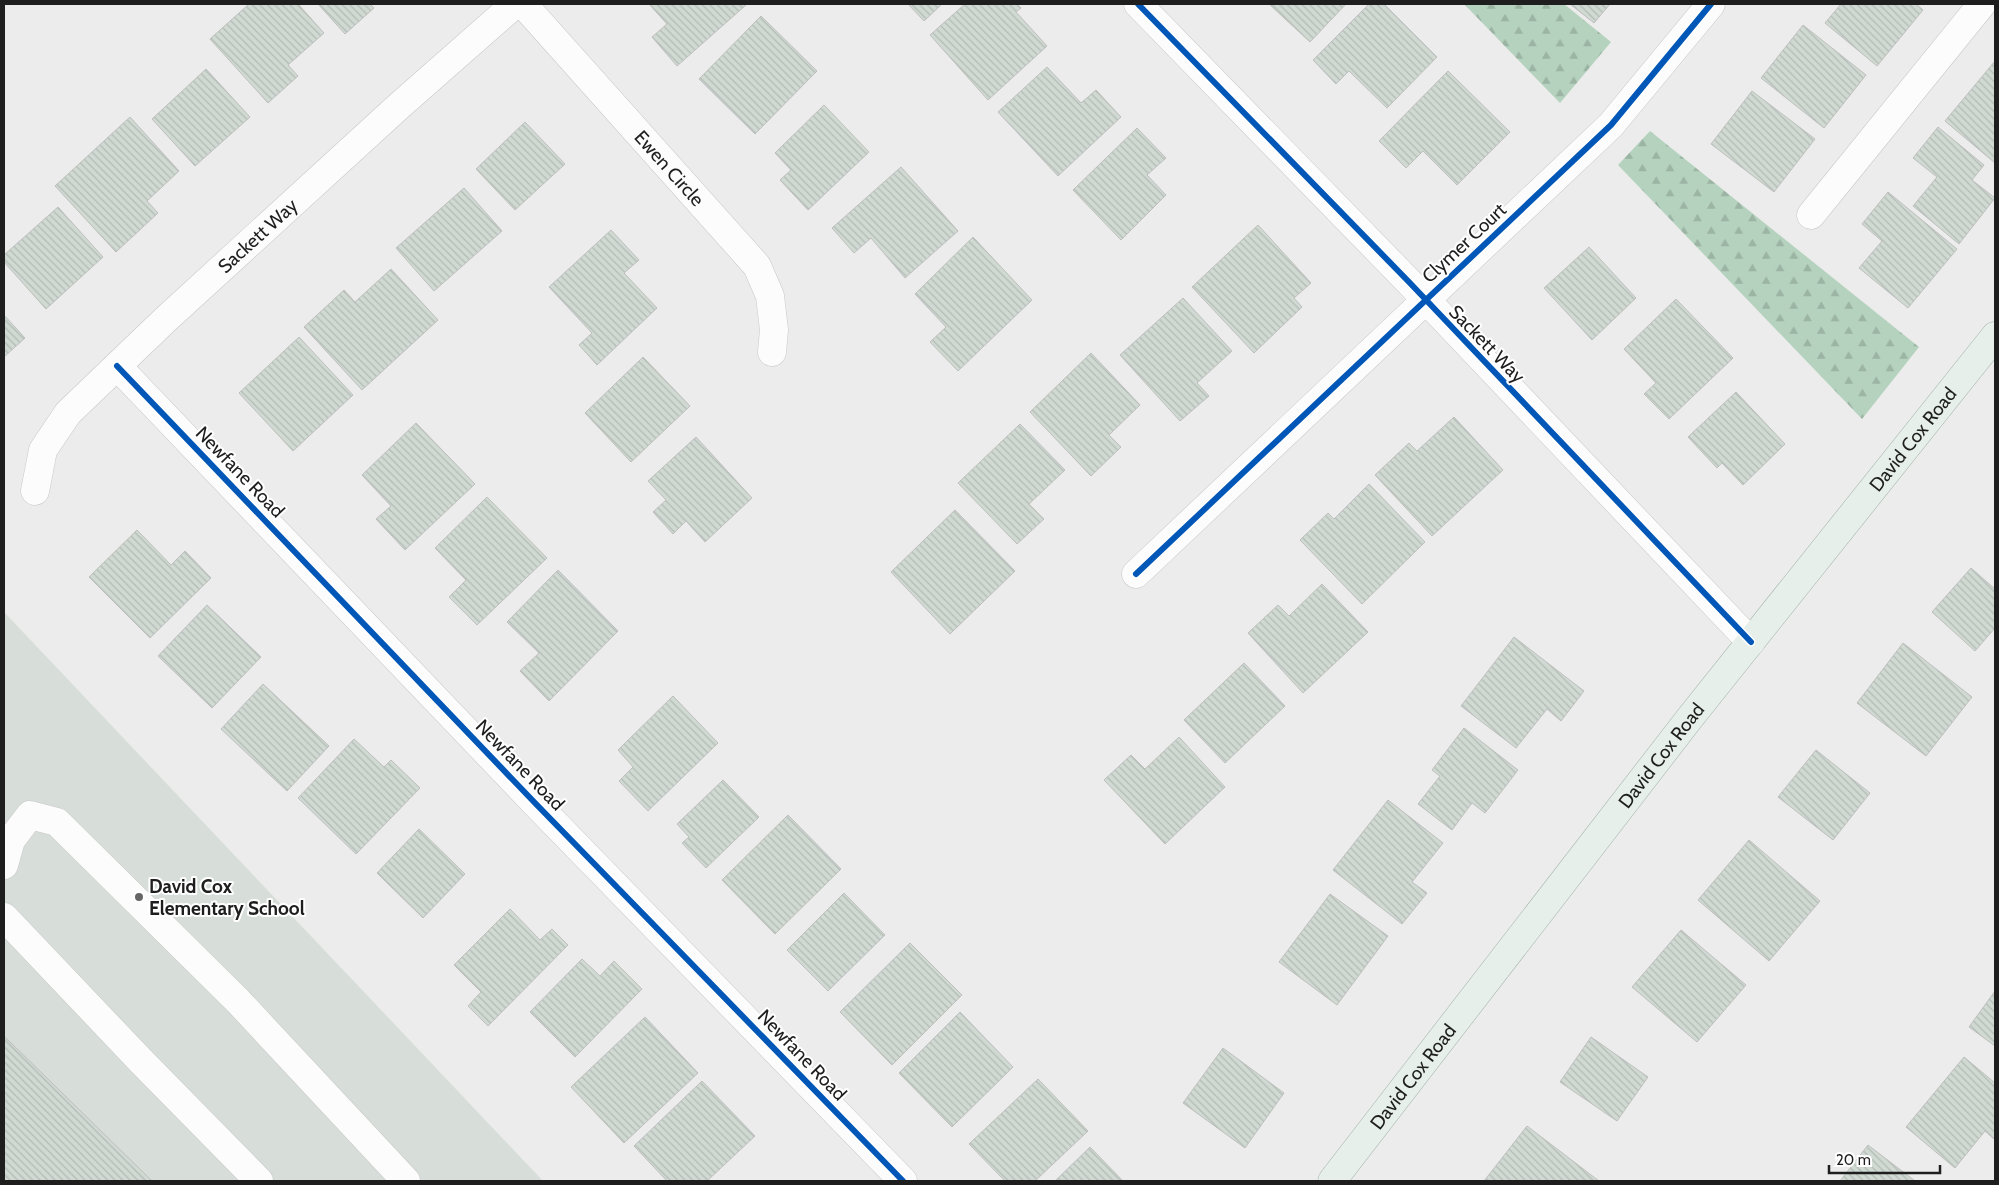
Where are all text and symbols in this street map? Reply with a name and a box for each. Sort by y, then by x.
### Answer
street label: Ewen Circle [630,126,709,211]
street label: Sackett Way [213,193,302,278]
street label: Clymer Court [1417,198,1511,288]
street label: Sackett Way [1444,300,1530,388]
street label: David Cox Road [1864,383,1961,496]
street label: Newfane Road [191,422,289,522]
street label: David Cox Road [1613,698,1709,812]
street label: Newfane Road [471,715,569,815]
place label: David Cox Elementary School [149,875,305,920]
marker: David Cox Elementary School [133,891,145,903]
street label: Newfane Road [753,1005,851,1105]
street label: David Cox Road [1365,1019,1461,1134]
scale bar [1829,1142,1940,1174]
text: 20 m [1836,1151,1871,1169]

